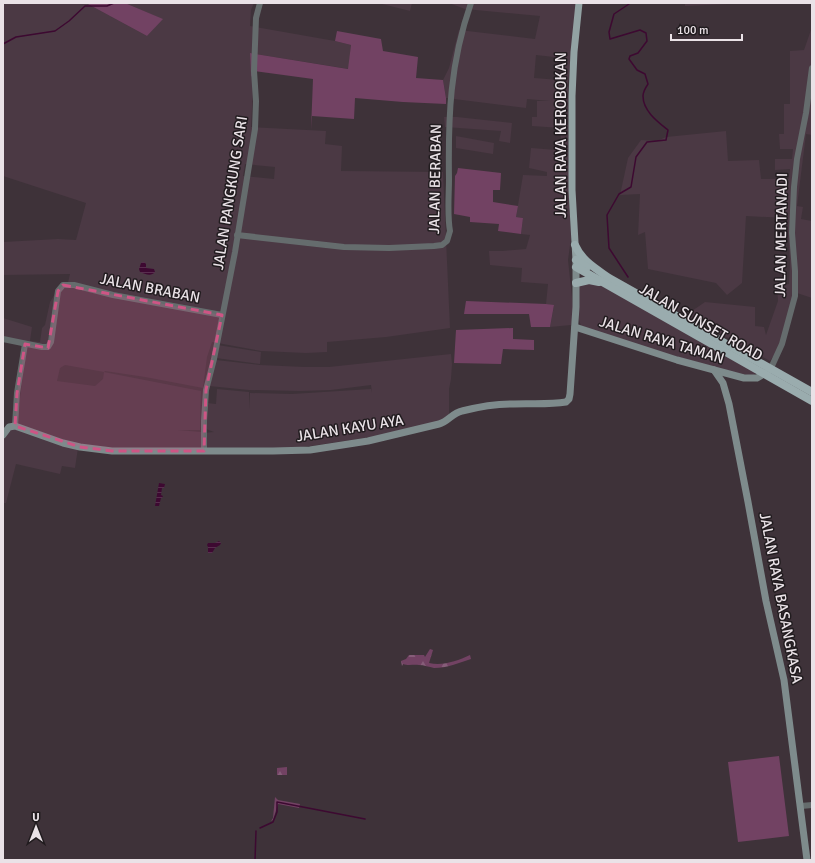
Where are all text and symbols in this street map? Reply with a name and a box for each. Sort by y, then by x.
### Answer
scale bar [671,16,742,42]
text: 100 m [677,23,709,38]
street label: JALAN RAYA KEROBOKAN [552,52,570,218]
street label: JALAN PANGKUNG SARI [209,115,251,271]
street label: JALAN BERABAN [425,124,445,234]
street label: JALAN MERTANADI [771,173,791,297]
street label: JALAN BRABAN [98,269,202,307]
street label: JALAN SUNSET ROAD [636,279,766,365]
street label: JALAN RAYA TAMAN [597,312,727,368]
street label: JALAN KAYU AYA [295,411,405,445]
street label: JALAN RAYA BASANGKASA [756,511,806,685]
north arrow [16,807,56,847]
text: U [32,811,40,824]

